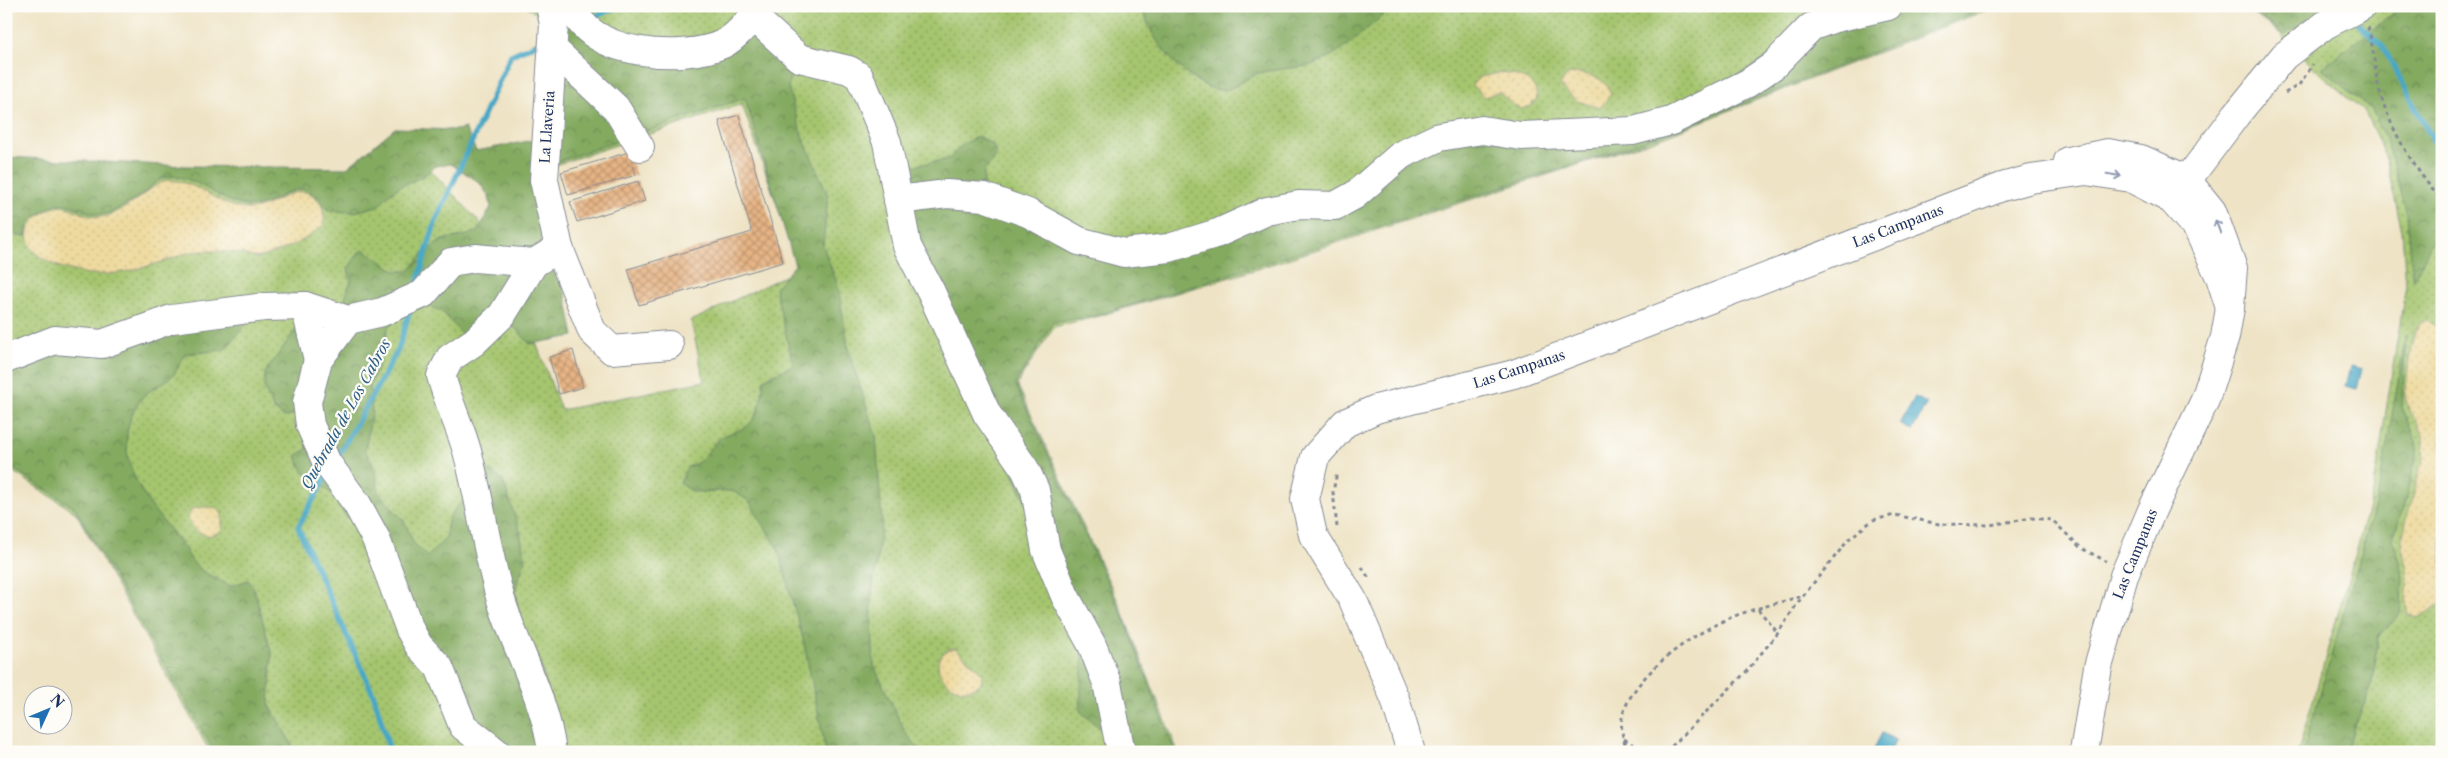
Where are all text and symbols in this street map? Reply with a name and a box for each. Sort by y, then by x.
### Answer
street label: La Llaveria [535,89,559,164]
one-way arrow [2105,171,2121,181]
street label: Las Campanas [1850,200,1946,252]
one-way arrow [2213,220,2222,235]
water label: Quebrada de Los Cabros [296,335,395,492]
street label: Las Campanas [1471,346,1567,392]
street label: Las Campanas [2109,506,2161,602]
north arrow [22,686,72,736]
text: N [47,690,68,712]

